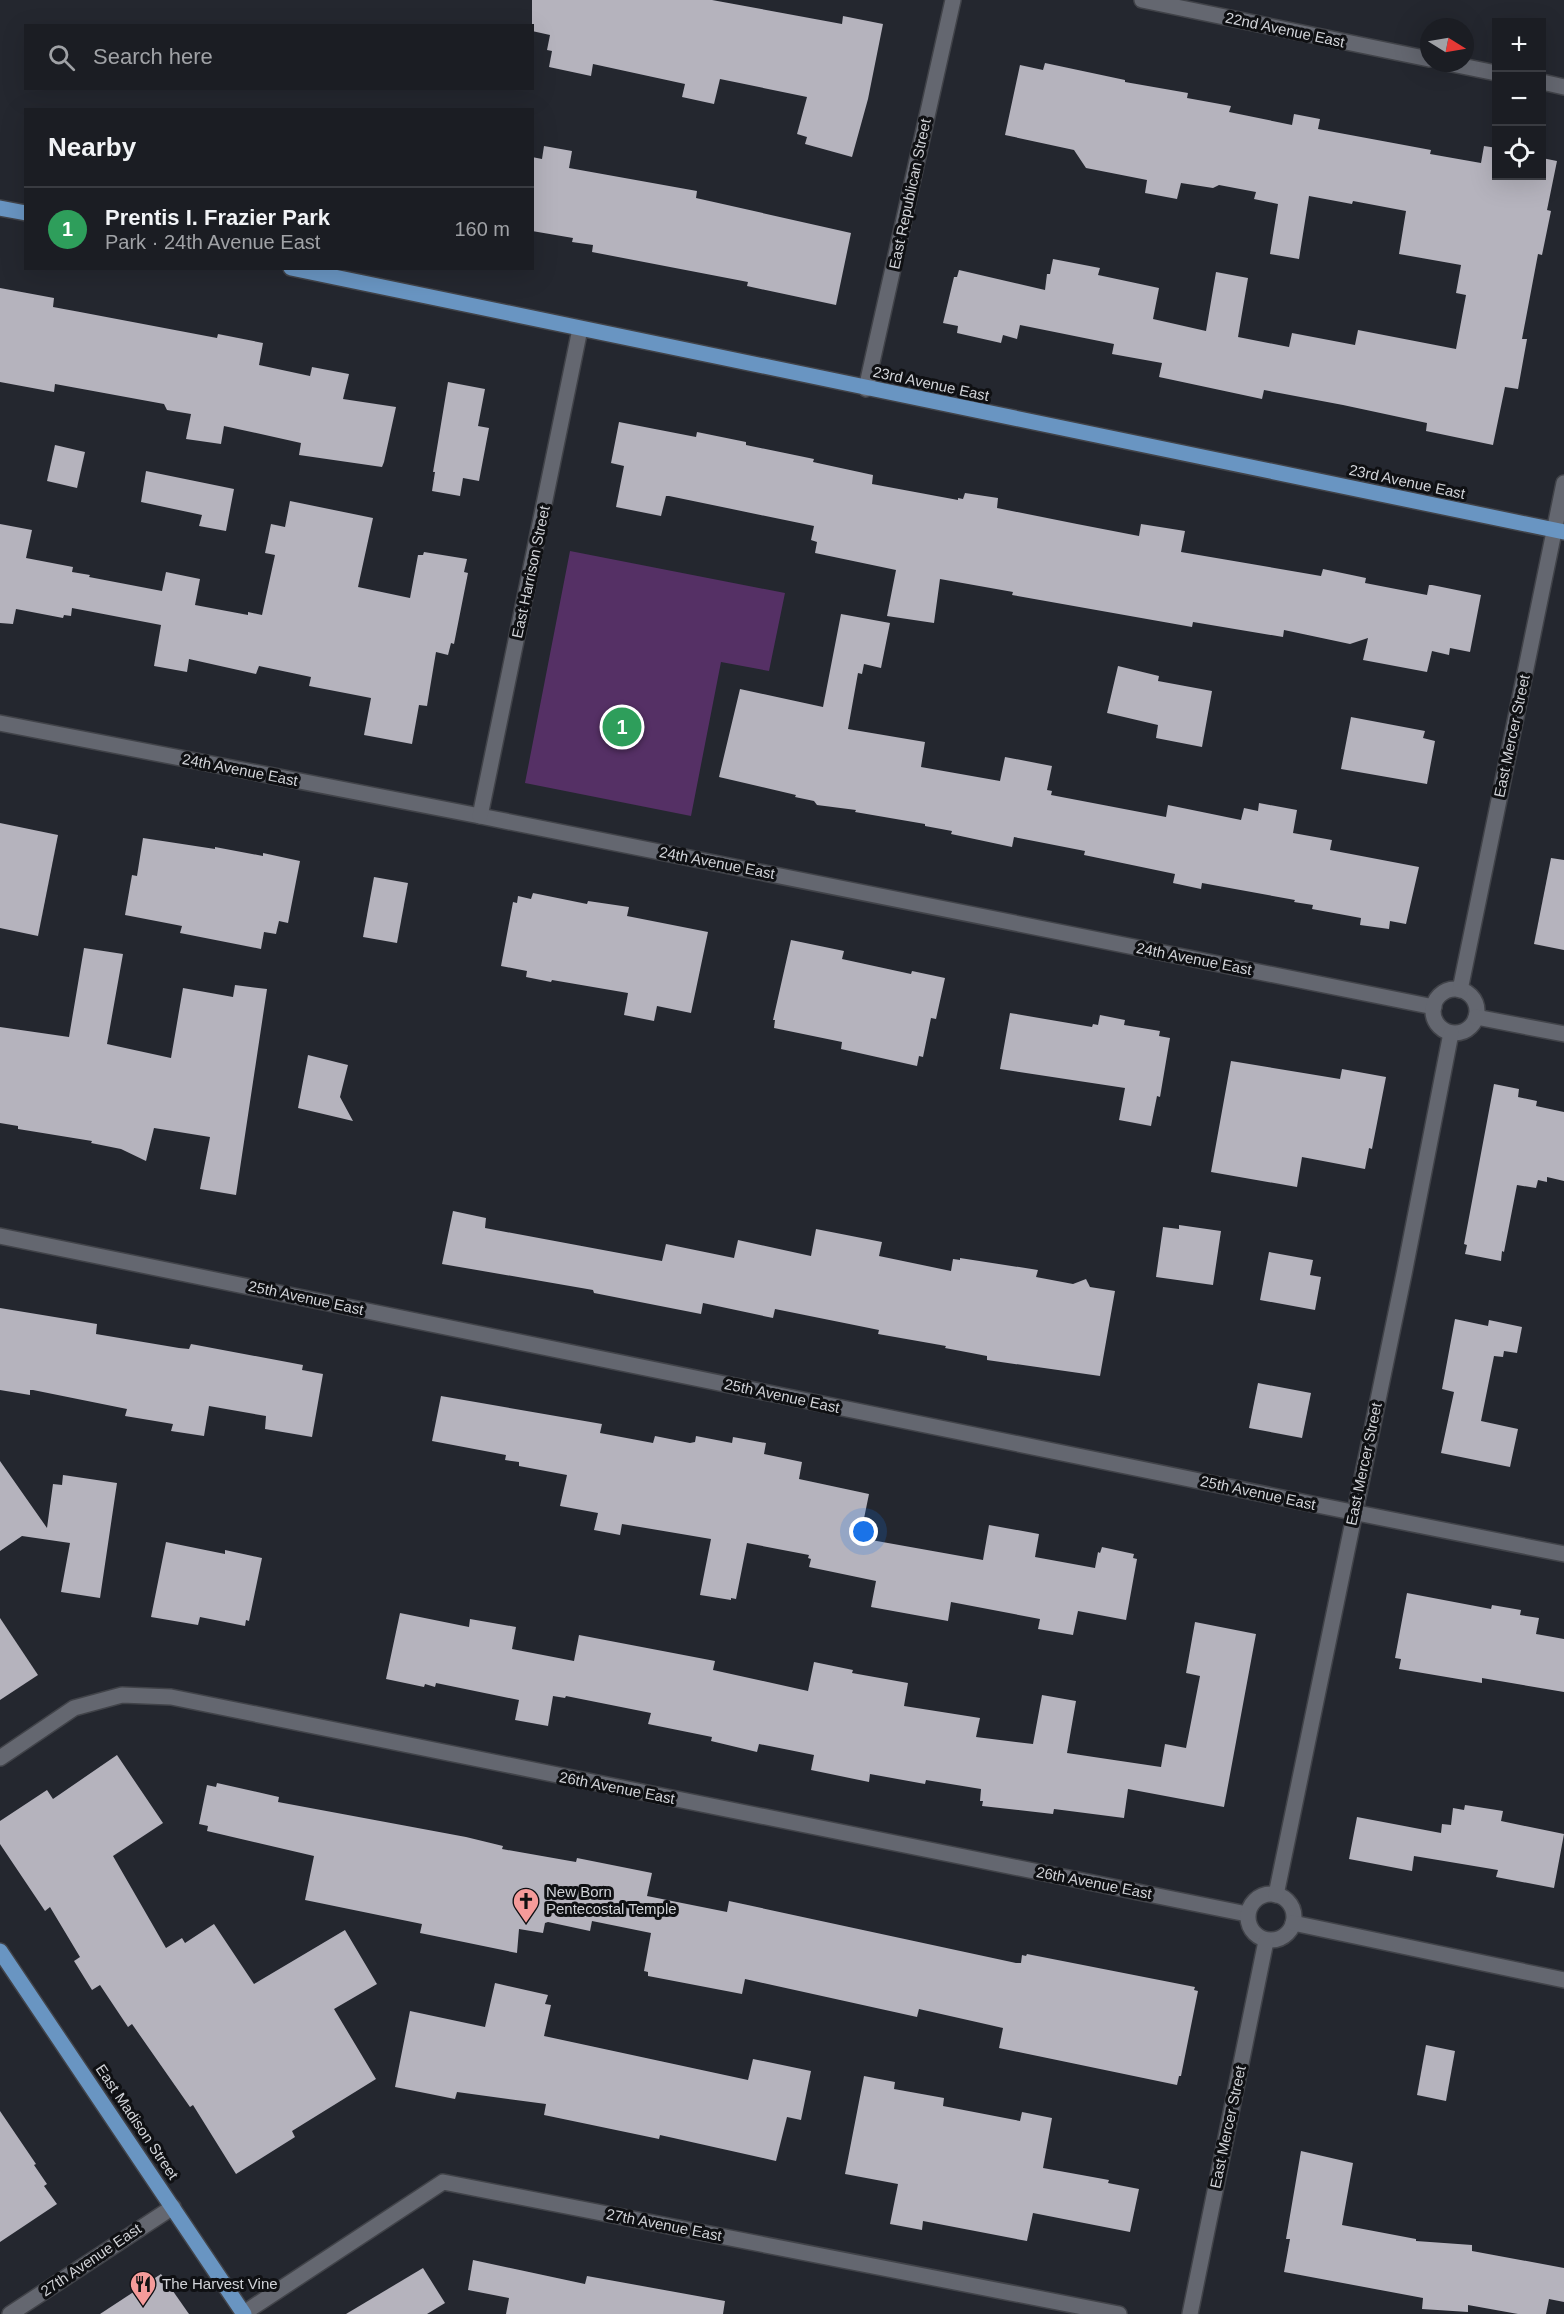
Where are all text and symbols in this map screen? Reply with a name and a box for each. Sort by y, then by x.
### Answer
street label: 22nd Avenue East [1224,9,1347,51]
north arrow [1420,18,1474,72]
map controls [1492,18,1546,180]
button: + [1492,18,1546,72]
search box [24,24,534,90]
icon: search [45,41,78,74]
text: Search here [93,44,213,69]
button: − [1492,72,1546,126]
street label: East Republican Street [885,116,934,271]
button: locate [1492,126,1546,180]
text: Nearby [48,132,136,162]
text: Prentis I. Frazier Park [105,205,330,230]
text: 1 [62,218,73,240]
text: 160 m [454,218,510,240]
text: Park · 24th Avenue East [105,231,320,253]
street label: 23rd Avenue East [872,363,991,404]
street label: 23rd Avenue East [1348,461,1467,502]
street label: East Harrison Street [508,503,553,640]
street label: East Mercer Street [1490,672,1533,799]
pin: 1 [602,704,642,750]
street label: 24th Avenue East [181,750,300,789]
street label: 24th Avenue East [658,843,777,882]
street label: 24th Avenue East [1135,939,1254,978]
street label: 25th Avenue East [247,1277,366,1318]
street label: 25th Avenue East [723,1375,842,1416]
street label: East Mercer Street [1342,1400,1385,1527]
street label: 25th Avenue East [1199,1472,1318,1513]
your location [849,1517,878,1546]
street label: 26th Avenue East [558,1768,677,1807]
street label: 26th Avenue East [1035,1863,1154,1902]
place label: New Born Pentecostal Temple [546,1883,677,1917]
church icon: New Born Pentecostal Temple [511,1886,541,1924]
street label: East Madison Street [93,2061,183,2183]
street label: East Mercer Street [1206,2063,1249,2190]
street label: 27th Avenue East [605,2205,724,2244]
street label: 27th Avenue East [37,2219,145,2299]
restaurant icon: The Harvest Vine [128,2269,158,2307]
place label: The Harvest Vine [162,2275,278,2292]

